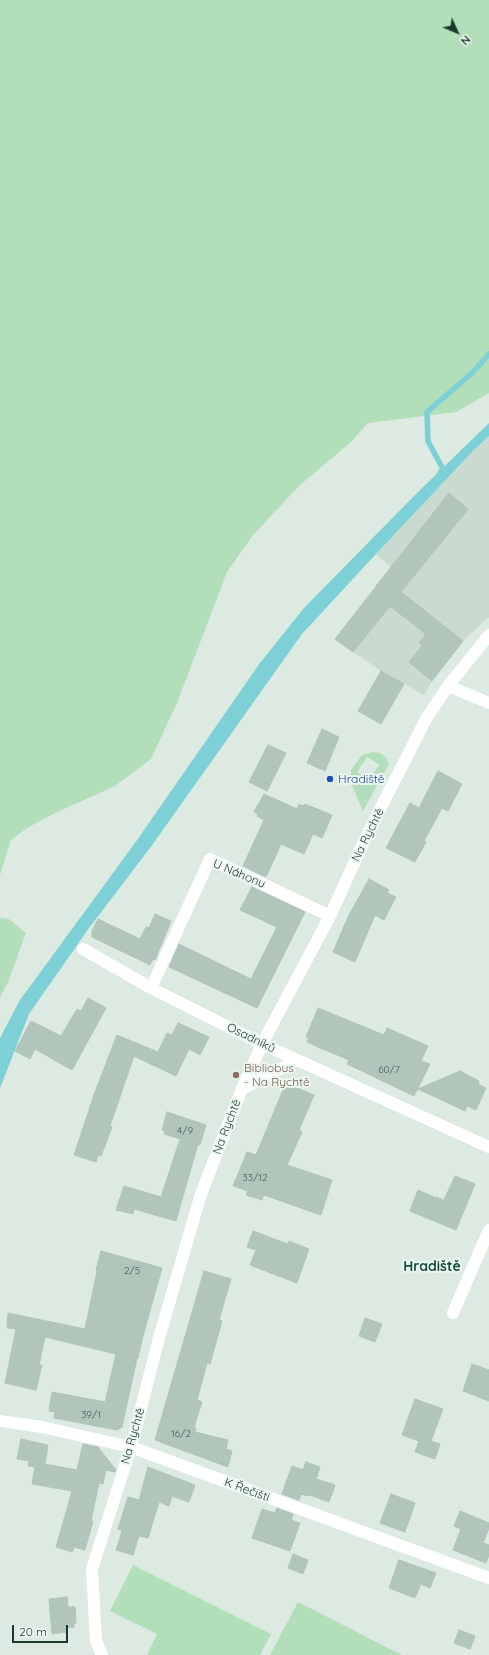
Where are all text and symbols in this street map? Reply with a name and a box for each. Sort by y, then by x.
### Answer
north arrow [437,12,477,52]
text: N [458,33,473,48]
place label: Hradiště [338,772,385,786]
marker: Hradiště [325,774,335,784]
street label: Na Rychtě [349,806,387,864]
street label: U Náhonu [211,856,267,892]
street label: Osadníků [224,1020,278,1056]
place label: Bibliobus - Na Rychtě [244,1061,310,1089]
house number: 60/7 [378,1064,400,1076]
marker: Bibliobus - Na Rychtě [231,1070,241,1080]
street label: Na Rychtě [210,1097,244,1157]
house number: 4/9 [177,1125,193,1137]
house number: 33/12 [243,1172,267,1184]
district label: Hradiště [403,1259,461,1275]
house number: 2/5 [124,1265,140,1277]
street label: Na Rychtě [118,1406,148,1466]
house number: 39/1 [81,1409,101,1421]
house number: 16/2 [171,1428,191,1440]
street label: K Řečišti [222,1475,272,1505]
scale bar [14,1617,70,1643]
text: 20 m [19,1624,47,1639]

